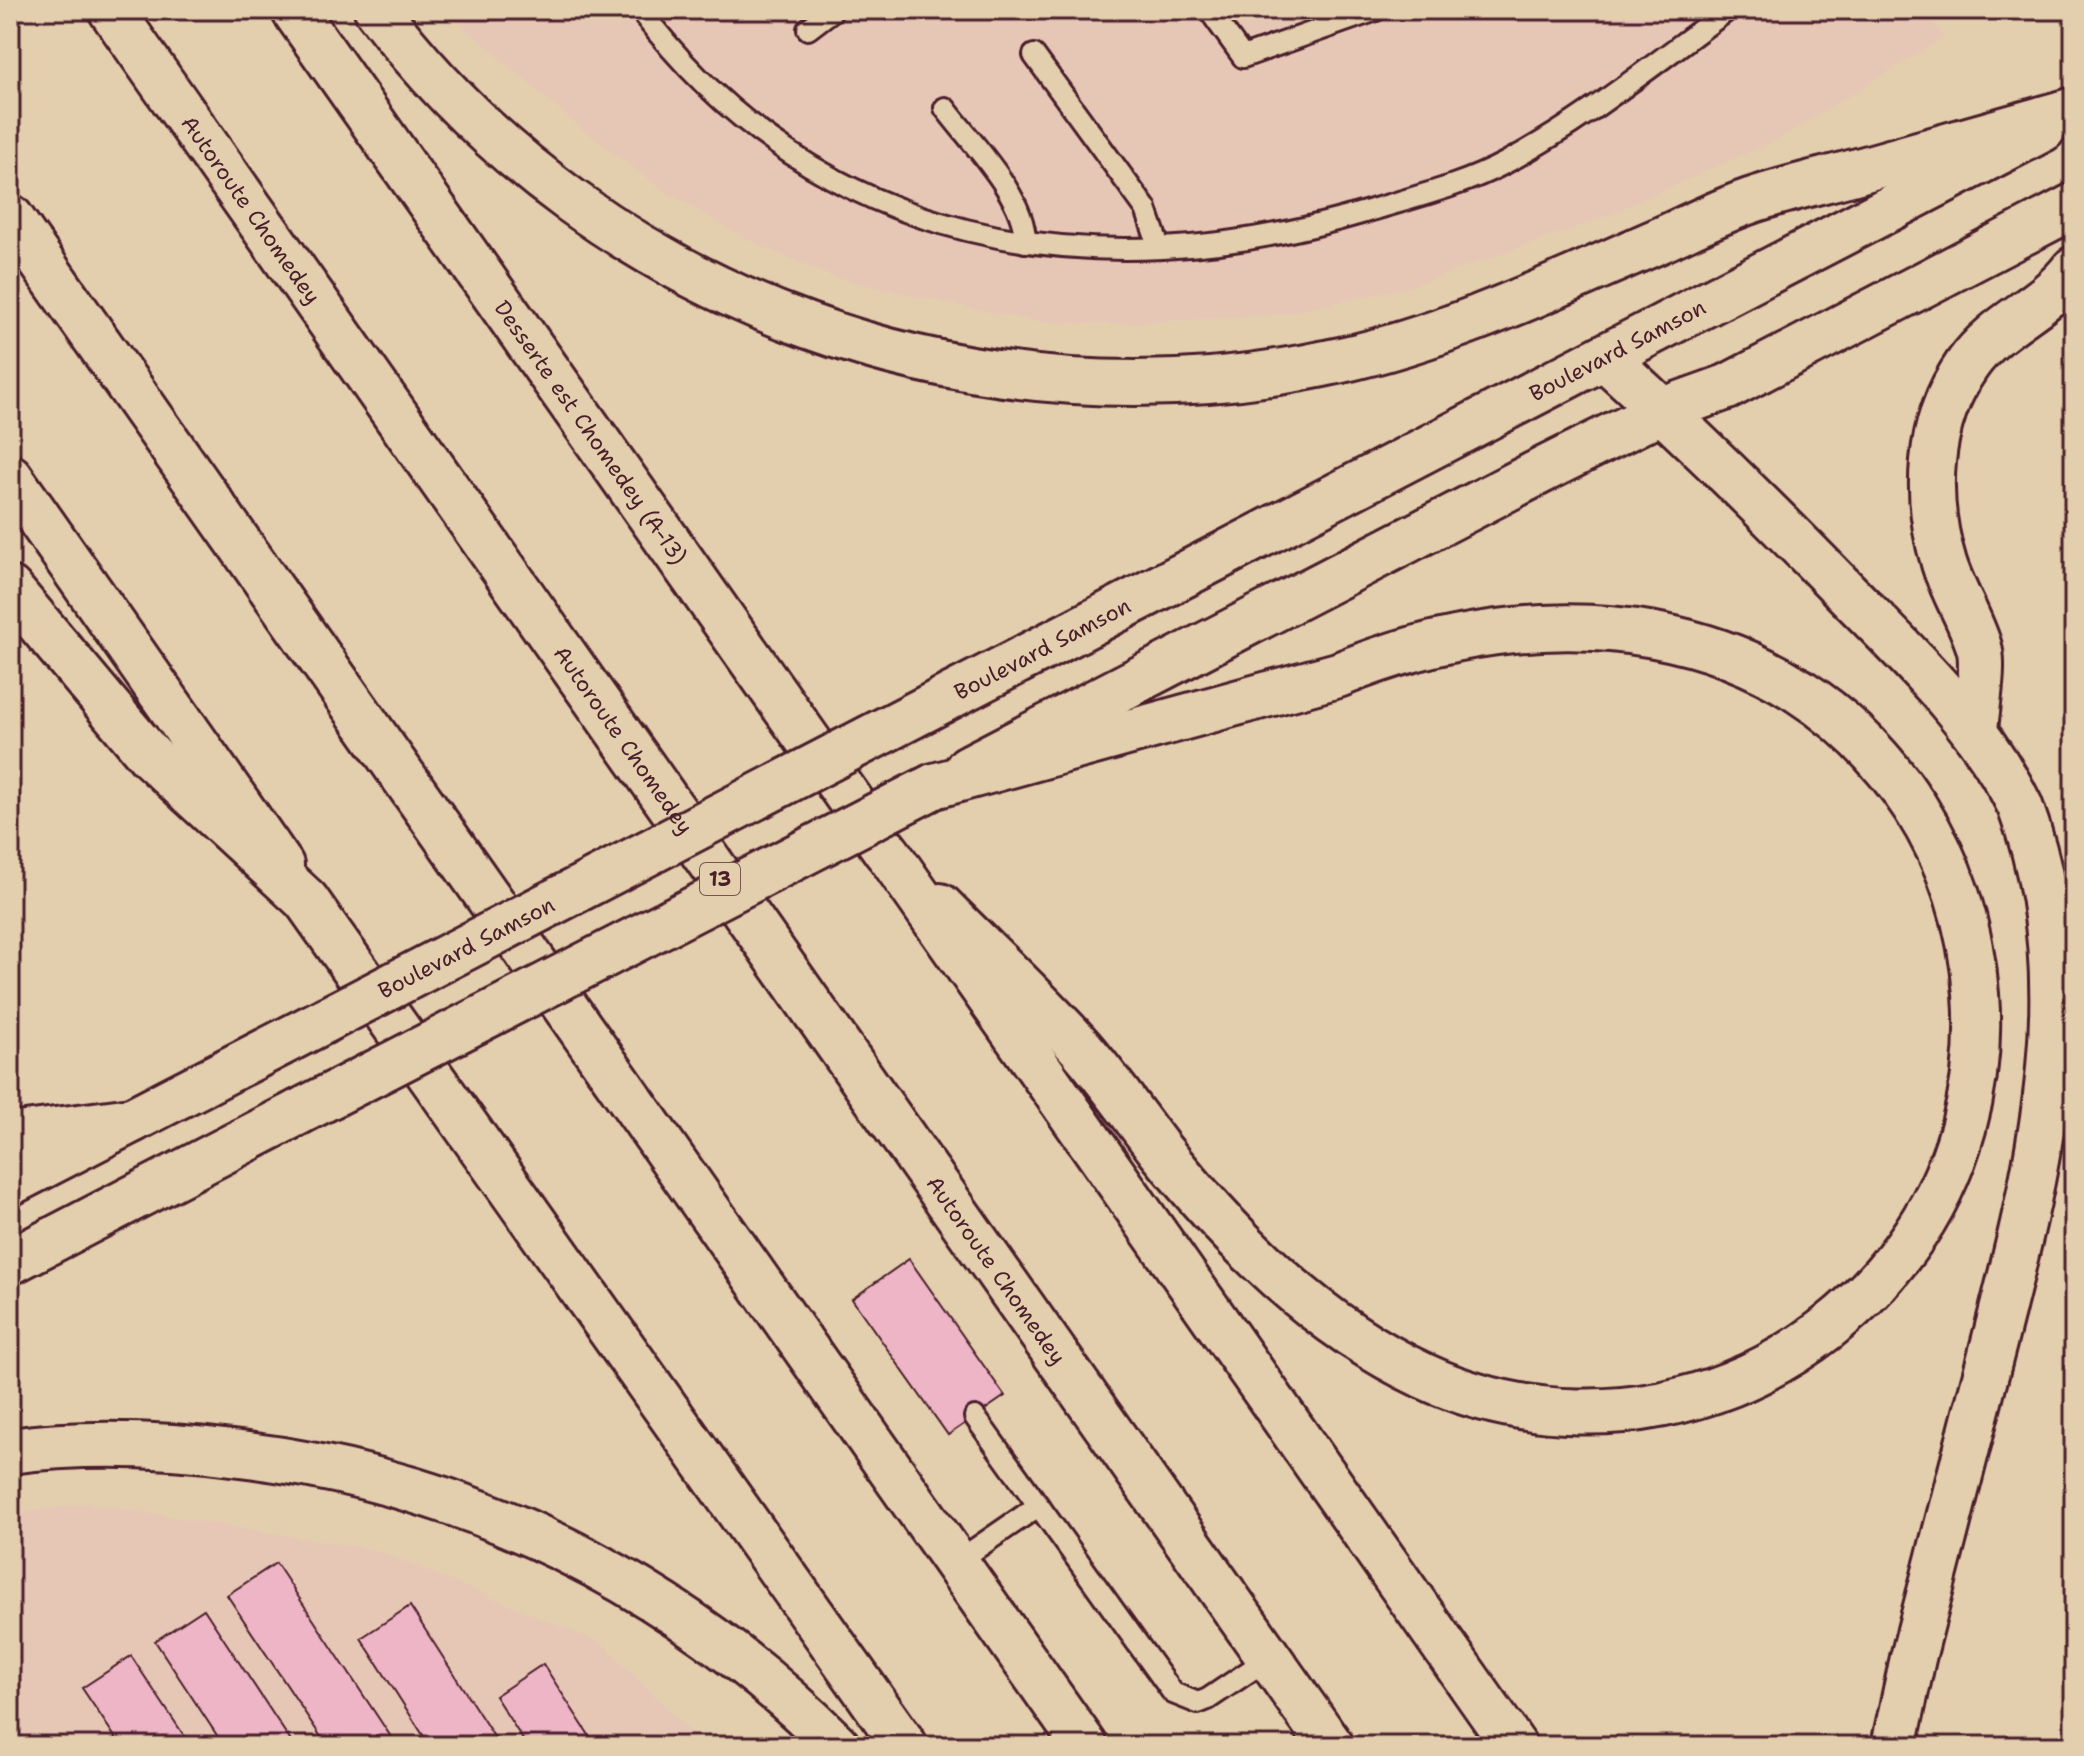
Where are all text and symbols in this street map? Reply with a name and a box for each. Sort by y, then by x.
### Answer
street label: Autoroute Chomedey [175,110,327,310]
street label: Boulevard Samson [1524,293,1711,408]
street label: Desserte est Chomedey (A-13) [488,294,694,570]
street label: Boulevard Samson [949,591,1136,707]
street label: Autoroute Chomedey [547,640,700,840]
road number: 13 [700,863,740,895]
street label: Boulevard Samson [373,890,560,1005]
street label: Autoroute Chomedey [920,1170,1072,1370]

